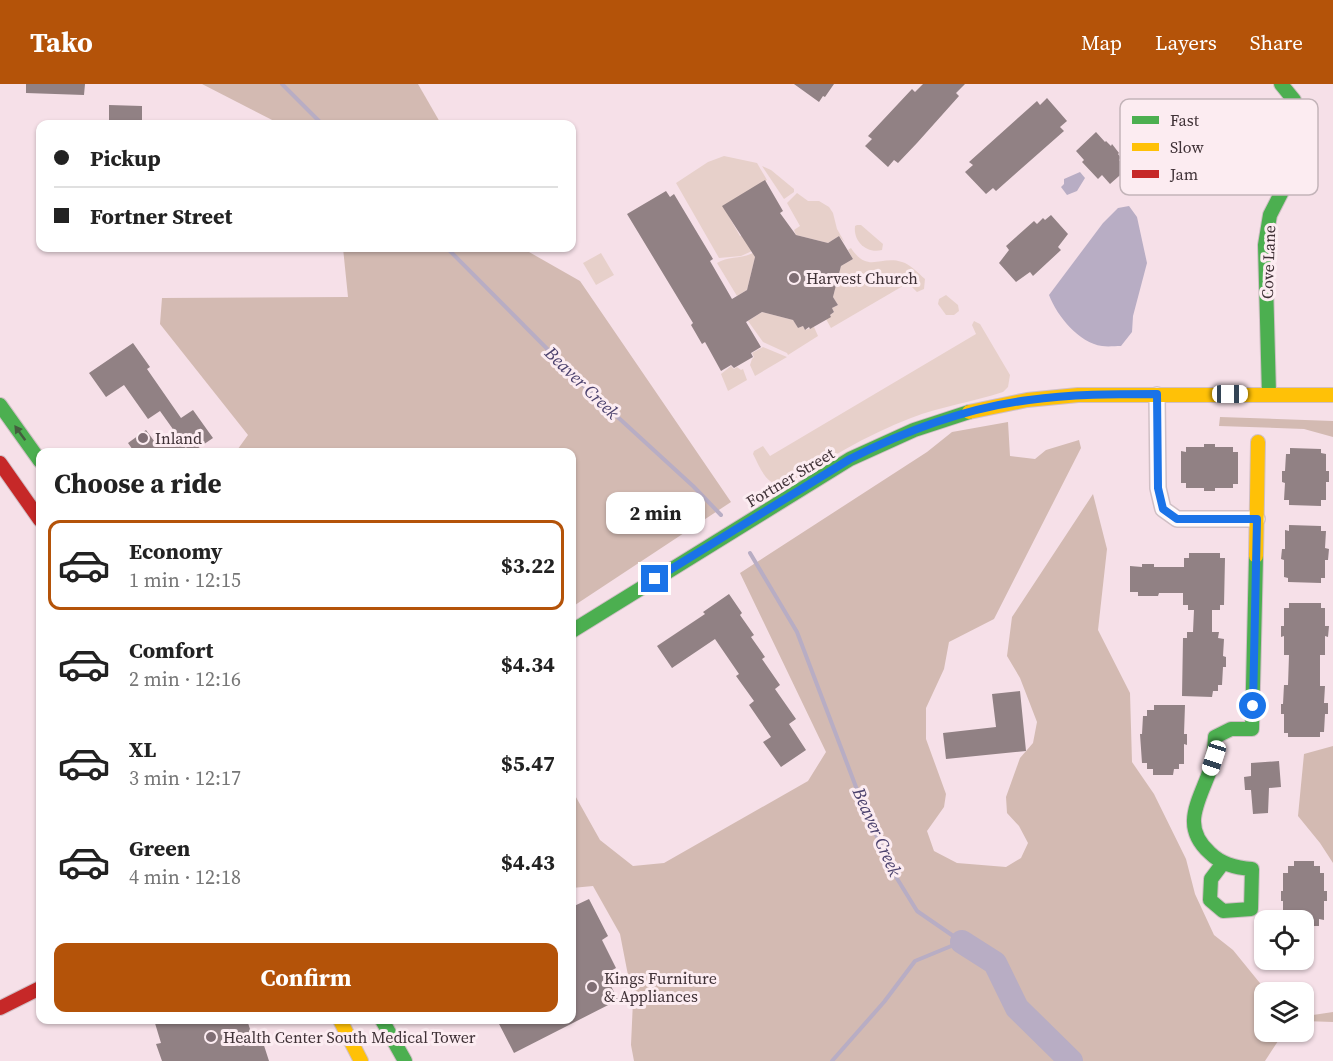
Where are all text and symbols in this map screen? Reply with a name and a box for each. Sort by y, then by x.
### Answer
text: Tako [30,23,93,61]
text: Map [1081,28,1122,57]
text: Layers [1155,28,1217,57]
text: Share [1250,28,1303,57]
legend [1120,99,1318,195]
text: Fast [1170,109,1200,131]
text: Slow [1170,136,1205,158]
text: Pickup [90,143,161,173]
text: Jam [1169,163,1198,185]
text: Fortner Street [90,201,232,231]
street label: Cove Lane [1256,225,1280,299]
place label: Harvest Church [806,267,918,289]
marker: Harvest Church [787,271,801,285]
water label: Beaver Creek [539,340,626,425]
car [1212,385,1248,403]
one-way arrow [14,425,26,441]
place label: Inland [155,427,202,449]
marker: Inland [136,431,150,445]
street label: Fortner Street [742,442,839,512]
text: Choose a ride [54,465,222,502]
callout: 2 min [606,492,704,534]
text: 2 min [630,499,681,527]
text: Economy [129,536,223,566]
icon: car [57,538,111,592]
text: $3.22 [501,550,555,580]
route end [641,565,668,592]
text: 1 min · 12:15 [129,566,241,594]
text: Comfort [129,635,213,665]
icon: car [57,637,111,691]
text: $4.34 [501,649,555,679]
text: 2 min · 12:16 [129,665,241,693]
route start [1239,692,1266,719]
text: XL [129,734,156,764]
icon: car [57,736,111,790]
car [1200,738,1228,778]
text: $5.47 [501,748,555,778]
text: 3 min · 12:17 [129,764,241,792]
water label: Beaver Creek [846,782,908,881]
text: Green [129,833,190,863]
icon: car [57,835,111,889]
text: $4.43 [501,847,555,877]
text: 4 min · 12:18 [129,863,241,891]
map controls [1254,910,1314,1042]
button: locate [1254,910,1314,970]
button: Confirm [54,943,558,1012]
place label: Kings Furniture & Appliances [604,967,717,1007]
marker: Kings Furniture & Appliances [585,980,599,994]
button: layers [1254,982,1314,1042]
place label: Health Center South Medical Tower [223,1026,476,1048]
marker: Health Center South Medical Tower [204,1030,218,1044]

